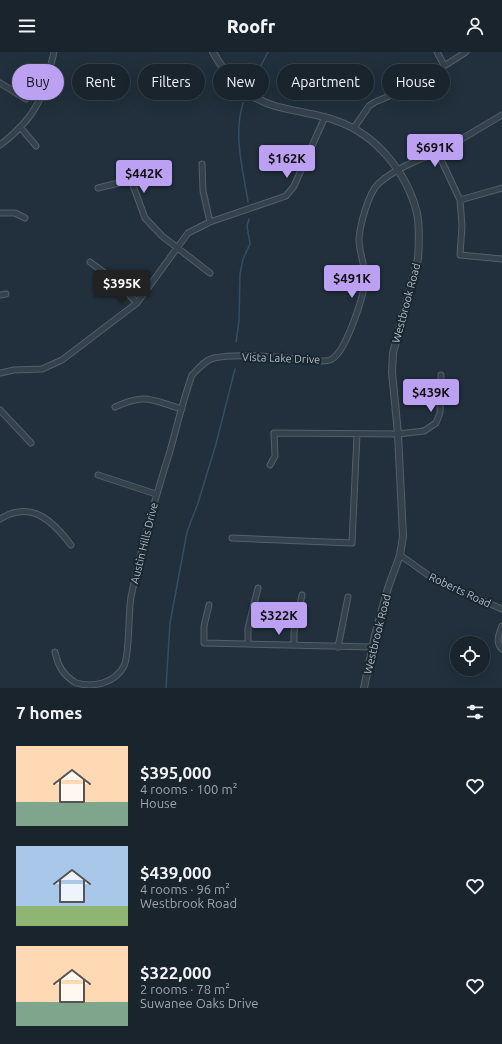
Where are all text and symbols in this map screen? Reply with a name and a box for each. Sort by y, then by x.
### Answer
icon: menu [16,15,38,37]
icon: person [464,15,486,37]
text: Roofr [227,16,275,36]
chip: Buy [12,64,64,100]
chip: Rent [72,64,130,100]
chip: Filters [138,64,205,100]
chip: New [213,64,269,100]
chip: Apartment [277,64,374,100]
chip: House [382,64,450,100]
pin: $691K [407,134,463,168]
text: $691K [416,140,454,154]
pin: $162K [259,145,315,179]
text: $162K [268,151,306,165]
pin: $442K [116,160,172,194]
text: $442K [125,166,163,180]
street label: Westbrook Road [390,262,422,344]
pin: $491K [324,265,380,299]
pin: $395K [94,270,150,304]
text: $491K [333,271,371,285]
text: $395K [103,276,141,290]
street label: Vista Lake Drive [242,351,320,365]
pin: $439K [403,379,459,413]
text: $439K [412,385,450,399]
street label: Austin Hills Drive [128,501,160,585]
street label: Roberts Road [427,570,493,610]
street label: Westbrook Road [361,593,393,675]
pin: $322K [251,602,307,636]
text: $322K [260,608,298,622]
map controls [450,636,490,676]
button: locate [450,636,490,676]
icon: filters [464,701,486,723]
text: 7 homes [16,703,82,722]
icon: home [48,762,96,810]
text: $395,000 [140,763,211,782]
icon: heart [464,775,486,797]
text: 4 rooms · 100 m² [140,782,237,796]
text: House [140,796,177,810]
icon: home [48,862,96,910]
text: $439,000 [140,863,211,882]
icon: heart [464,875,486,897]
text: 4 rooms · 96 m² [140,882,230,896]
text: Westbrook Road [140,896,237,910]
icon: home [48,962,96,1010]
text: $322,000 [140,963,211,982]
icon: heart [464,975,486,997]
text: 2 rooms · 78 m² [140,982,230,996]
text: Suwanee Oaks Drive [140,996,258,1010]

